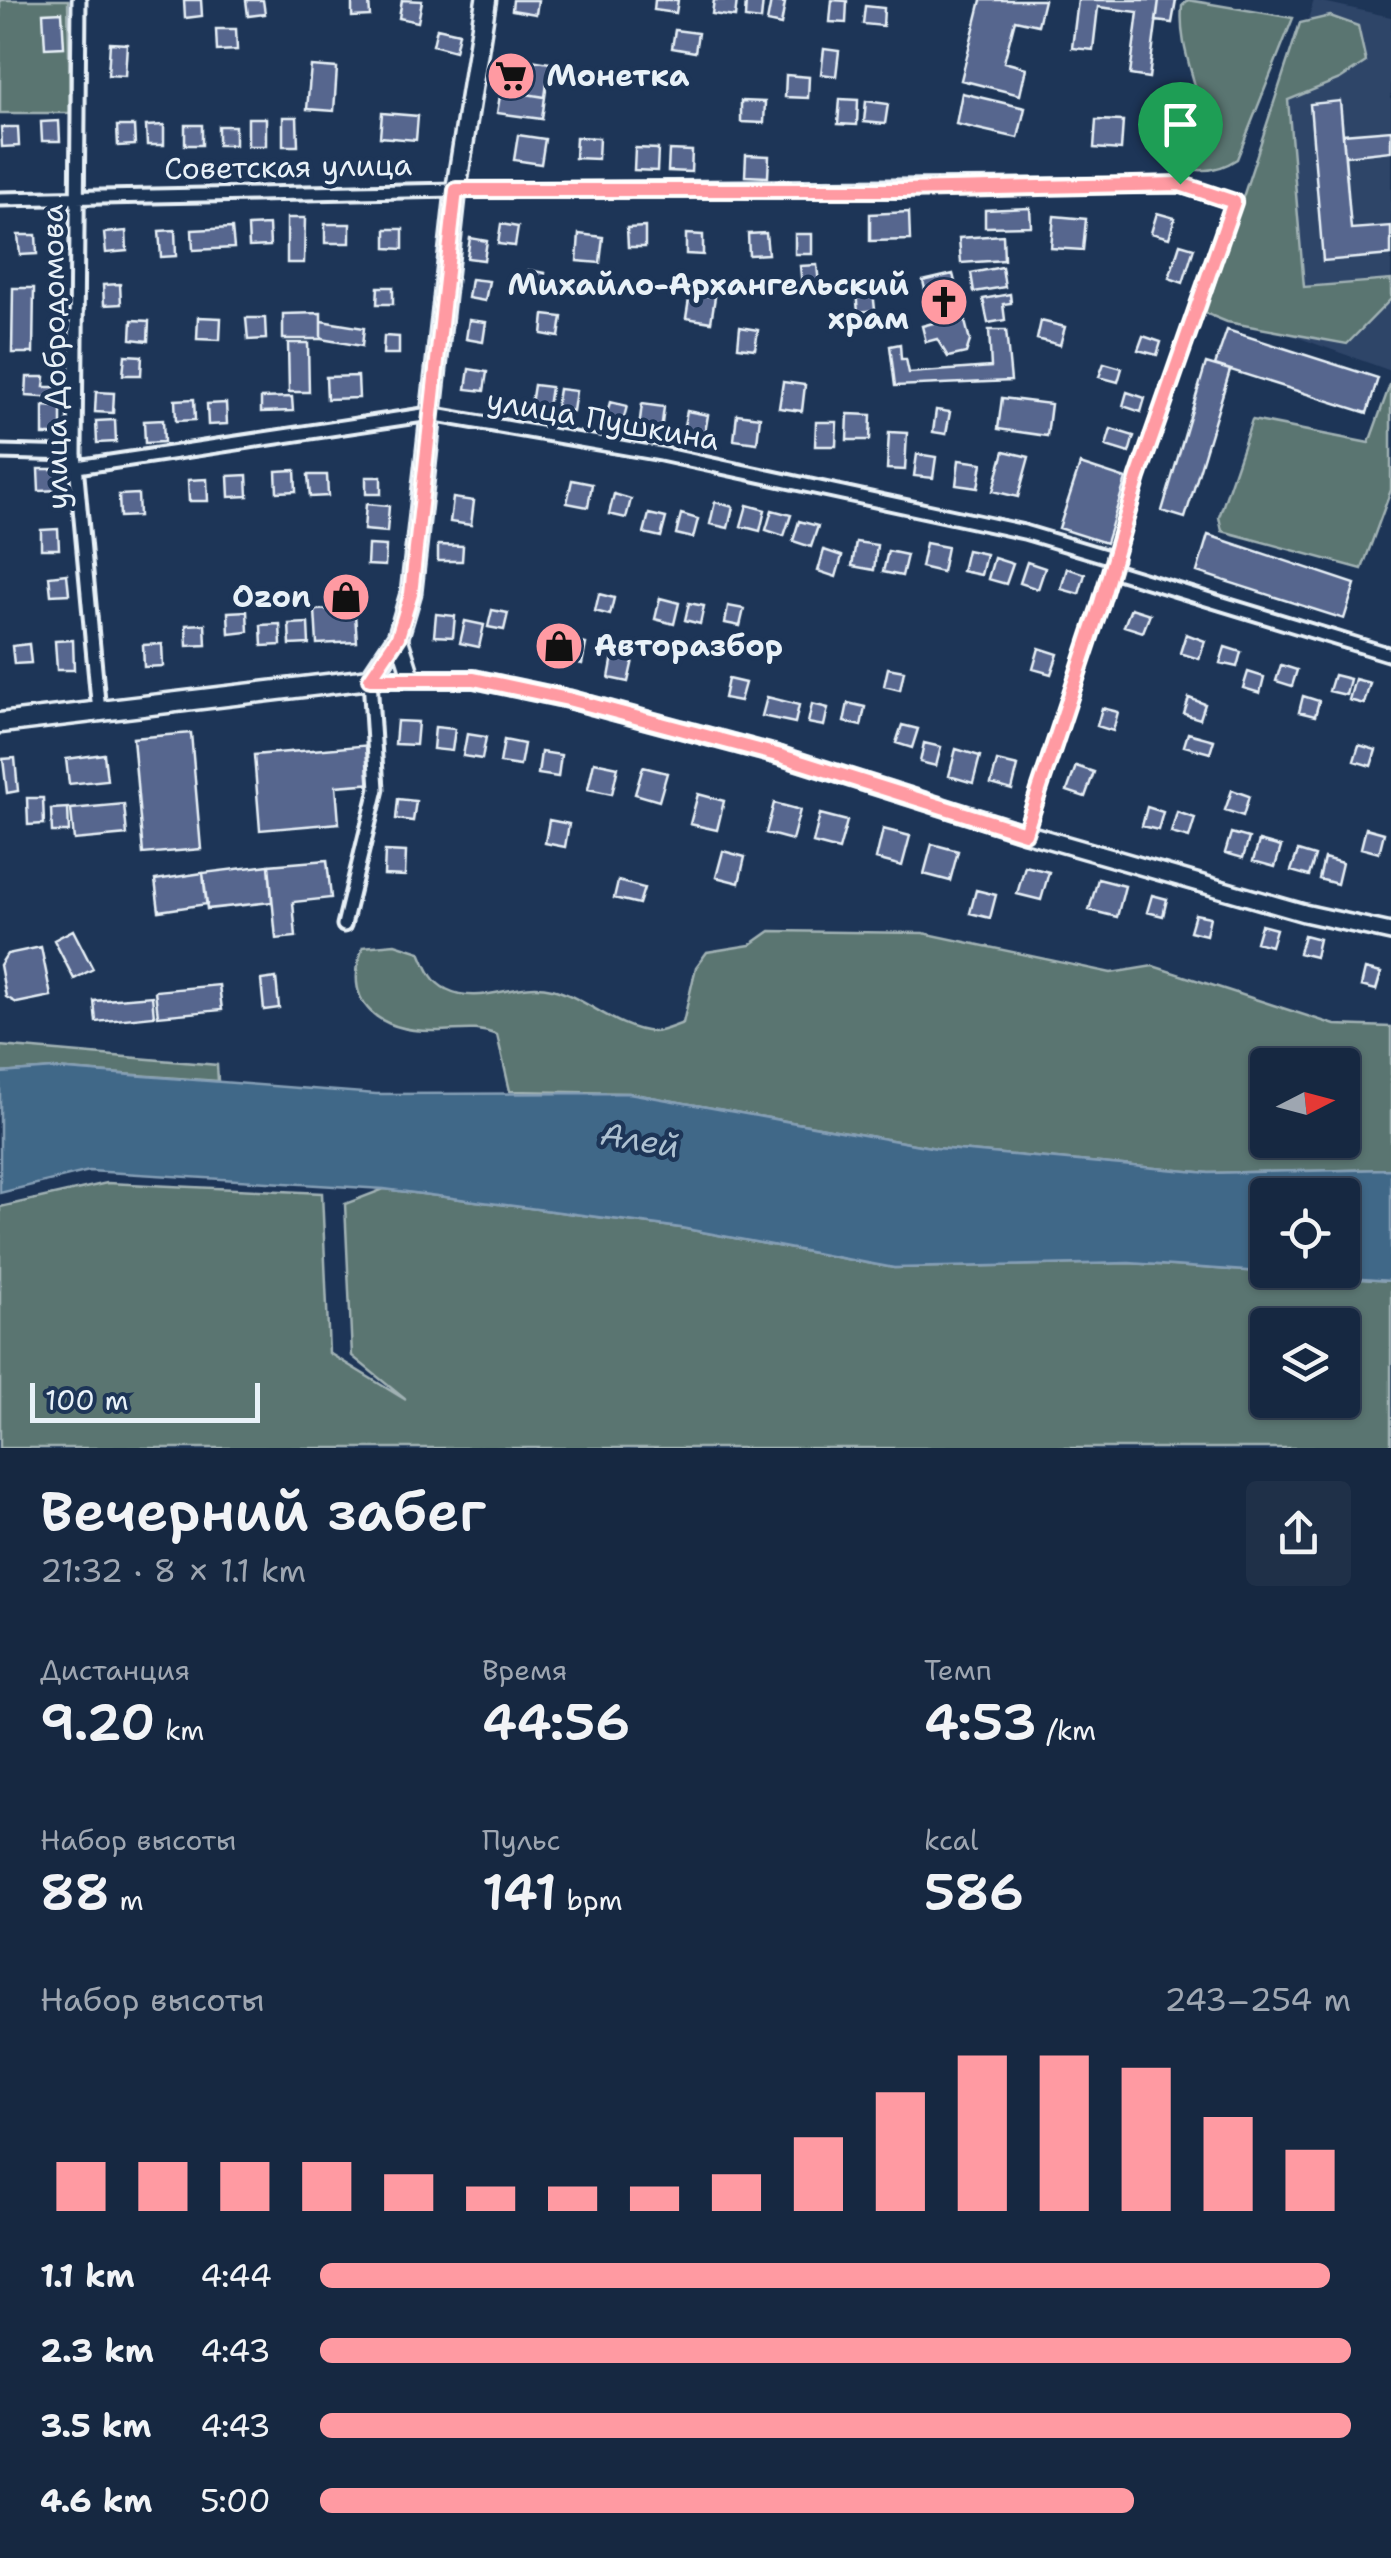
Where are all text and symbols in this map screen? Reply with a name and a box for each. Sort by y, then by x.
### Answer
supermarket icon: Монетка [485,50,537,102]
place label: Монетка [546,55,690,96]
pin [1138,82,1223,185]
icon: arrive [1153,97,1208,152]
street label: Советская улица [164,144,413,189]
street label: улица Добродомова [31,204,78,510]
place label: Михайло-Архангельский храм [507,264,909,339]
church icon: Михайло-Архангельский храм [918,276,970,328]
street label: улица Пушкина [484,379,723,460]
shop icon: Ozon [320,571,372,623]
place label: Ozon [232,576,311,617]
shop icon: Авторазбор [533,620,585,672]
place label: Авторазбор [594,625,783,666]
north arrow [1250,1048,1360,1158]
map controls [1250,1048,1360,1418]
water label: Алей [597,1111,683,1168]
button: locate [1250,1178,1360,1288]
button: layers [1250,1308,1360,1418]
scale bar [30,1378,260,1422]
text: 100 m [45,1381,129,1419]
text: Вечерний забег [40,1474,486,1548]
button: share [1246,1481,1351,1586]
text: 21:32 · 8 × 1.1 km [40,1549,306,1592]
text: Дистанция [40,1651,190,1689]
text: Время [482,1651,567,1689]
text: Темп [924,1651,992,1689]
text: 9.20 [40,1689,155,1756]
text: 44:56 [482,1689,630,1756]
text: 4:53 [924,1689,1037,1756]
text: km [155,1711,205,1749]
text: /km [1037,1711,1096,1749]
text: Набор высоты [40,1821,236,1859]
text: Пульс [482,1821,561,1859]
text: kcal [924,1821,978,1859]
text: 88 [40,1859,110,1926]
text: 141 [482,1859,557,1926]
text: 586 [924,1859,1024,1926]
text: m [110,1881,144,1919]
text: bpm [557,1881,623,1919]
text: Набор высоты [40,1978,265,2021]
text: 243–254 m [1164,1978,1351,2021]
text: 1.1 km [40,2254,135,2297]
text: 4:44 [200,2254,272,2297]
text: 2.3 km [40,2329,154,2372]
text: 4:43 [200,2329,271,2372]
text: 3.5 km [40,2404,151,2447]
text: 4:43 [200,2404,271,2447]
text: 4.6 km [40,2479,152,2522]
text: 5:00 [200,2479,271,2522]

